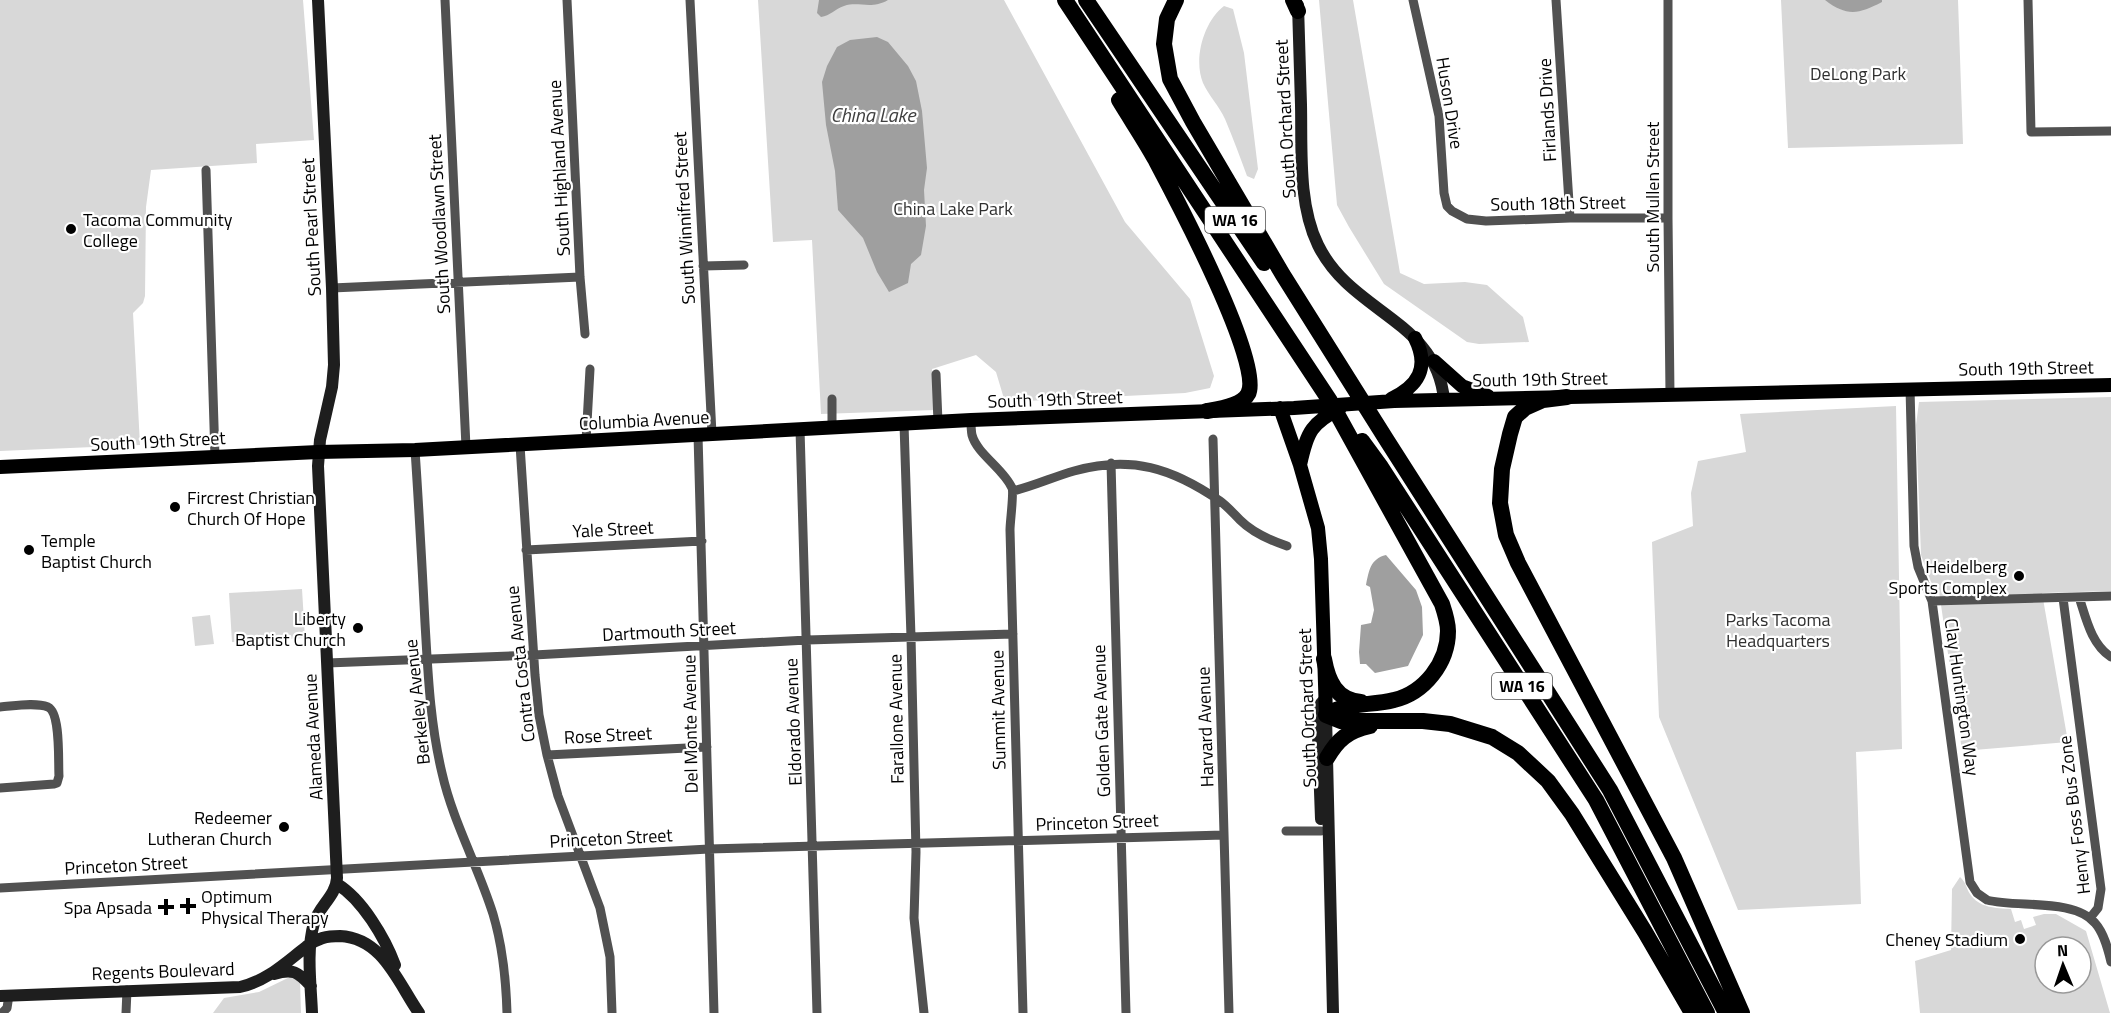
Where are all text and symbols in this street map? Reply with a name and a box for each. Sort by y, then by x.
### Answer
street label: South Orchard Street [1267,38,1303,199]
street label: Huson Drive [1429,55,1471,151]
street label: Firlands Drive [1531,58,1563,162]
park label: DeLong Park [1810,60,1906,87]
street label: South Highland Avenue [541,79,577,257]
water label: China Lake [831,99,917,130]
street label: South Mullen Street [1639,121,1666,272]
street label: South Winnifred Street [666,130,702,305]
street label: South Woodlawn Street [421,133,457,314]
street label: South Pearl Street [294,157,328,297]
street label: South 18th Street [1490,188,1627,218]
park label: China Lake Park [893,195,1013,222]
place label: Tacoma Community College [83,206,233,254]
road number: WA 16 [1205,207,1265,233]
marker: Tacoma Community College [64,222,78,236]
street label: South 19th Street [1958,353,2095,383]
street label: South 19th Street [1472,364,1609,394]
street label: South 19th Street [987,383,1124,415]
street label: Columbia Avenue [578,403,710,437]
street label: South 19th Street [90,424,227,458]
place label: Fircrest Christian Church Of Hope [187,484,315,532]
marker: Fircrest Christian Church Of Hope [168,500,182,514]
street label: Yale Street [572,513,655,545]
place label: Temple Baptist Church [41,527,152,575]
marker: Temple Baptist Church [22,543,36,557]
place label: Heidelberg Sports Complex [1888,553,2007,601]
marker: Heidelberg Sports Complex [2012,569,2026,583]
street label: Contra Costa Avenue [498,584,542,744]
place label: Liberty Baptist Church [235,605,346,653]
park label: Parks Tacoma Headquarters [1726,606,1830,654]
street label: Dartmouth Street [602,614,737,648]
street label: Clay Huntington Way [1938,617,1986,778]
marker: Liberty Baptist Church [351,621,365,635]
street label: South Orchard Street [1291,627,1323,788]
street label: Berkeley Avenue [397,638,437,766]
street label: Golden Gate Avenue [1085,644,1117,798]
street label: Summit Avenue [983,650,1013,770]
street label: Del Monte Avenue [675,654,705,794]
street label: Farallone Avenue [881,654,911,784]
street label: Eldorado Avenue [777,658,809,786]
street label: Harvard Avenue [1189,666,1221,788]
street label: Alameda Avenue [296,673,330,801]
road number: WA 16 [1492,673,1552,699]
street label: Rose Street [563,719,653,751]
street label: Henry Foss Bus Zone [2051,734,2097,896]
place label: Redeemer Lutheran Church [147,804,272,852]
street label: Princeton Street [1035,806,1160,838]
marker: Redeemer Lutheran Church [277,820,291,834]
street label: Princeton Street [549,821,674,855]
street label: Princeton Street [64,848,189,882]
place label: Optimum Physical Therapy [201,883,329,931]
place label: Spa Apsada [64,894,152,921]
marker: Optimum Physical Therapy [179,897,197,915]
marker: Spa Apsada [157,898,175,916]
place label: Cheney Stadium [1885,926,2008,953]
marker: Cheney Stadium [2013,932,2027,946]
north arrow [2033,935,2093,995]
text: N [2057,938,2068,962]
street label: Regents Boulevard [91,955,235,987]

